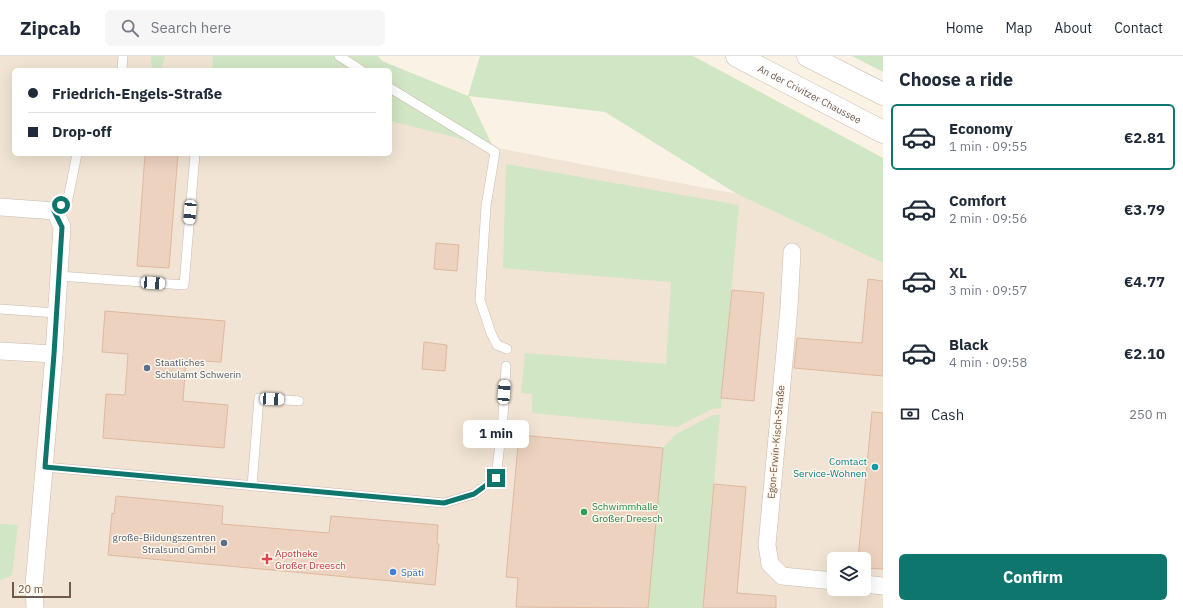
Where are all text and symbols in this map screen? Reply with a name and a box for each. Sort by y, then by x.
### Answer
search box [105,10,385,46]
text: Zipcab [20,16,81,40]
icon: search [119,17,141,39]
text: Search here [151,18,231,37]
text: Home [946,19,983,37]
text: Map [1005,19,1032,37]
text: About [1054,19,1092,37]
text: Contact [1114,19,1163,37]
street label: An der Crivitzer Chaussee [756,62,864,126]
text: Choose a ride [899,68,1013,91]
text: Friedrich-Engels-Straße [52,84,222,103]
icon: car [901,119,937,155]
text: Economy [949,119,1013,138]
text: Drop-off [52,122,112,141]
text: €2.81 [1124,128,1165,147]
text: 1 min · 09:55 [949,138,1027,155]
icon: car [901,191,937,227]
text: Comfort [949,191,1006,210]
route start [52,196,70,214]
car [183,200,197,224]
text: €3.79 [1124,200,1165,219]
text: 2 min · 09:56 [949,210,1027,227]
icon: car [901,263,937,299]
text: XL [949,263,967,282]
text: €4.77 [1124,272,1165,291]
car [141,276,165,290]
text: 3 min · 09:57 [949,282,1027,299]
icon: car [901,335,937,371]
text: Black [949,335,989,354]
text: €2.10 [1124,344,1165,363]
text: 4 min · 09:58 [949,354,1027,371]
place label: Staatliches Schulamt Schwerin [155,356,241,381]
marker: Staatliches Schulamt Schwerin [142,363,152,373]
car [497,380,511,404]
street label: Egon-Erwin-Kisch-Straße [765,384,787,499]
car [260,392,284,406]
icon: cash [899,403,921,425]
text: Cash [931,405,964,424]
text: 250 m [1129,406,1167,423]
callout: 1 min [463,420,529,448]
text: 1 min [479,425,513,442]
place label: Comtact Service-Wohnen [793,455,867,480]
marker: Comtact Service-Wohnen [870,462,880,472]
route end [487,469,505,487]
place label: Schwimmhalle Großer Dreesch [592,500,663,525]
marker: Schwimmhalle Großer Dreesch [579,507,589,517]
place label: große-Bildungszentren Stralsund GmbH [113,531,216,556]
marker: große-Bildungszentren Stralsund GmbH [219,538,229,548]
place label: Apotheke Großer Dreesch [275,547,346,572]
map controls [827,552,871,596]
button: layers [827,552,871,596]
marker: Apotheke Großer Dreesch [262,554,272,564]
button: Confirm [899,554,1167,600]
place label: Späti [401,566,424,579]
marker: Späti [388,567,398,577]
scale bar [12,580,71,599]
text: 20 m [18,582,43,596]

